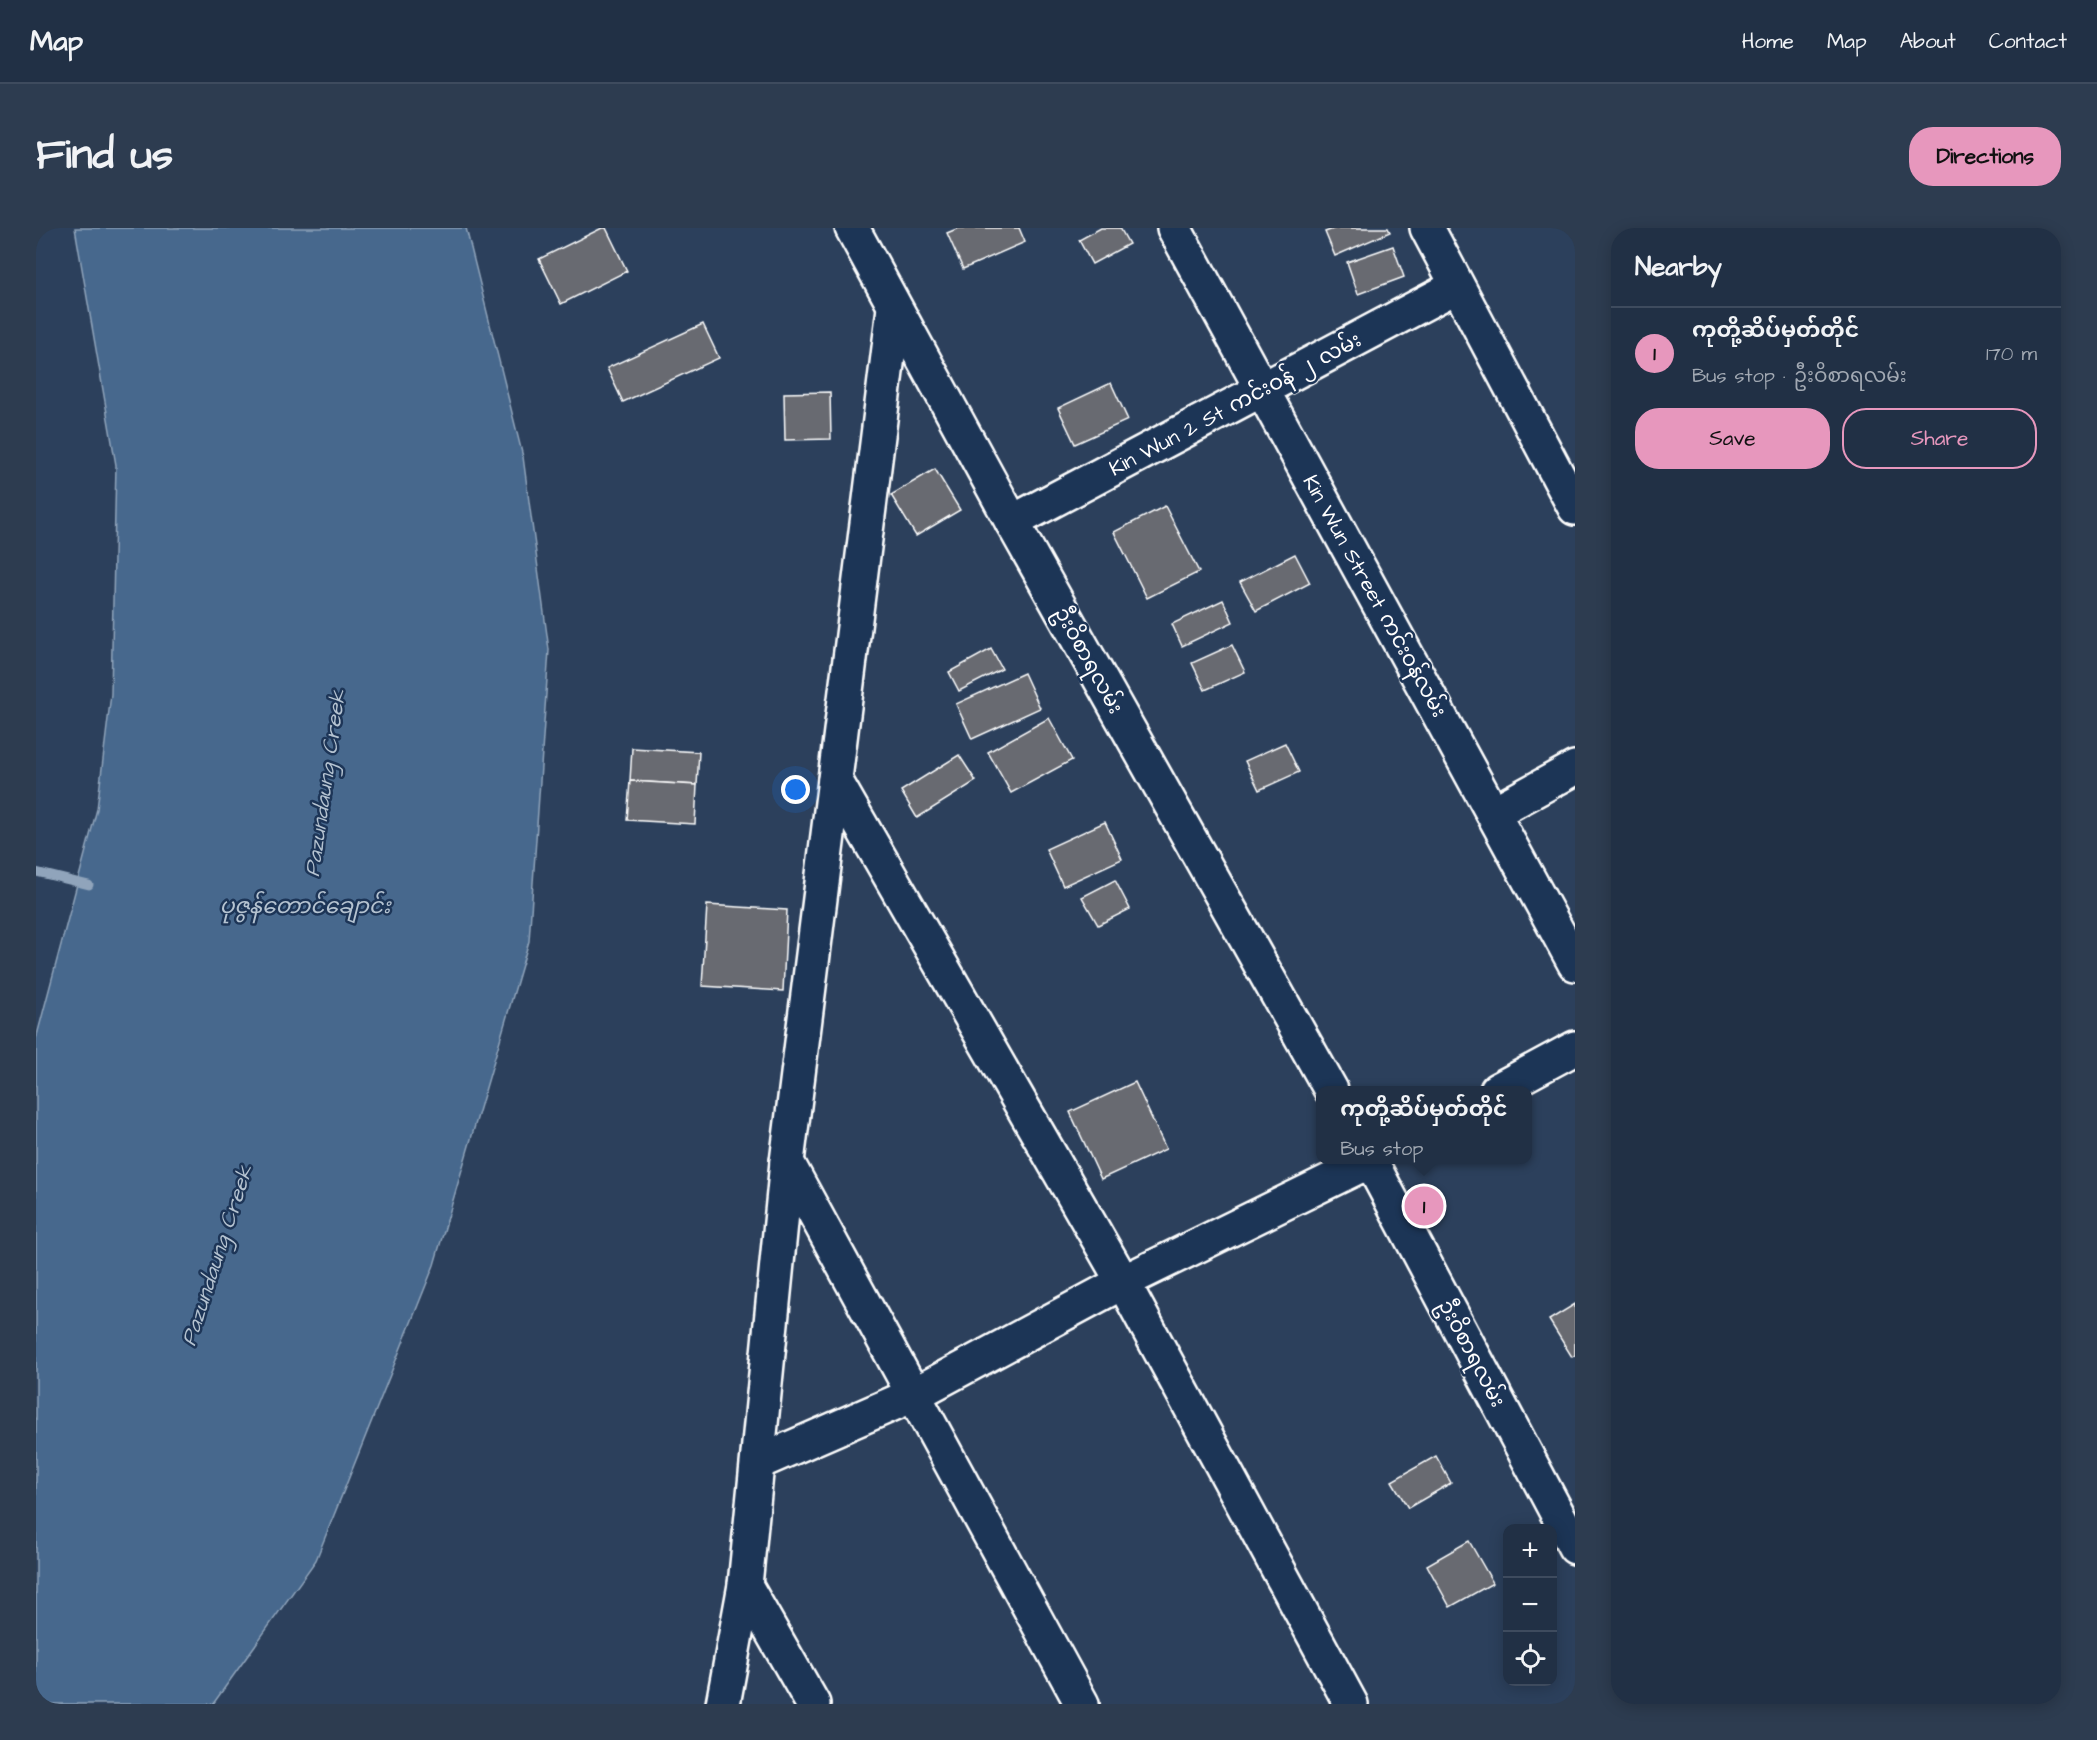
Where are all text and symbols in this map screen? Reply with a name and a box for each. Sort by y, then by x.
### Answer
text: Map [30,22,83,61]
text: Home [1742,27,1794,56]
text: Map [1827,27,1867,56]
text: About [1900,27,1956,56]
text: Contact [1989,27,2067,56]
text: Find us [36,127,173,185]
button: Directions [1909,127,2061,186]
text: Nearby [1635,249,1722,285]
text: ကုတို့ဆိပ်မှတ်တိုင် [1692,315,1859,346]
street label: Kin Wun 2 St ကင်းဝန် ၂ လမ်း [1103,324,1367,485]
text: 1 [1653,340,1656,368]
text: 170 m [1986,340,2037,368]
text: Bus stop · ဦးဝိစာရလမ်း [1692,362,1907,390]
button: Save [1635,408,1830,469]
button: Share [1842,408,2037,469]
street label: Kin Wun Street ကင်းဝန်လမ်း [1294,469,1455,724]
street label: ဦးဝိစာရလမ်း [1045,600,1132,720]
water label: Pazundaung Creek [297,687,355,879]
your location [781,775,810,804]
water label: ပုဇွန်တောင်ချောင်း [219,890,392,924]
popup [1316,1086,1532,1164]
text: ကုတို့ဆိပ်မှတ်တိုင် [1340,1094,1508,1125]
text: Bus stop [1340,1135,1423,1163]
water label: Pazundaung Creek [174,1161,262,1350]
pin: 1 [1404,1184,1444,1228]
street label: ဦးဝိစာရလမ်း [1429,1293,1514,1413]
map controls [1503,1524,1557,1686]
button: + [1503,1524,1557,1578]
button: − [1503,1578,1557,1632]
button: locate [1503,1632,1557,1686]

